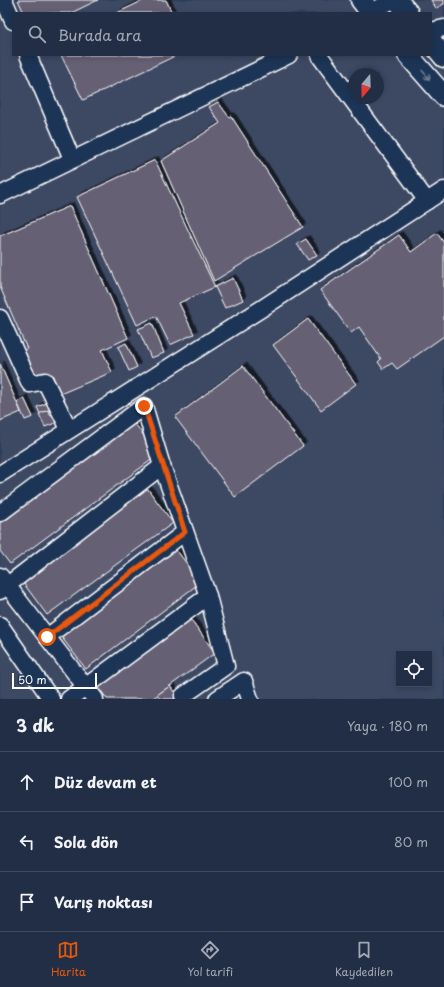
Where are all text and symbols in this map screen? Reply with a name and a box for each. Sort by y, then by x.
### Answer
search box [12,12,432,56]
icon: search [26,23,48,45]
text: Burada ara [58,23,141,46]
north arrow [348,68,384,104]
one-way arrow [422,70,431,81]
route end [135,397,153,415]
route start [38,628,56,646]
map controls [396,651,432,687]
button: locate [396,651,432,687]
scale bar [12,671,97,690]
text: 50 m [18,671,47,688]
text: 3 dk [16,712,54,738]
text: Yaya · 180 m [347,716,428,735]
text: Düz devam et [54,770,157,793]
icon: ahead [16,771,38,793]
text: 100 m [388,772,428,791]
text: Sola dön [54,830,118,853]
icon: left [16,831,38,853]
text: 80 m [394,832,428,851]
text: Varış noktası [54,890,153,913]
icon: arrive [16,891,38,913]
tab: Harita [51,939,86,980]
tab: Yol tarifi [188,939,233,980]
tab: Kaydedilen [335,939,393,980]

